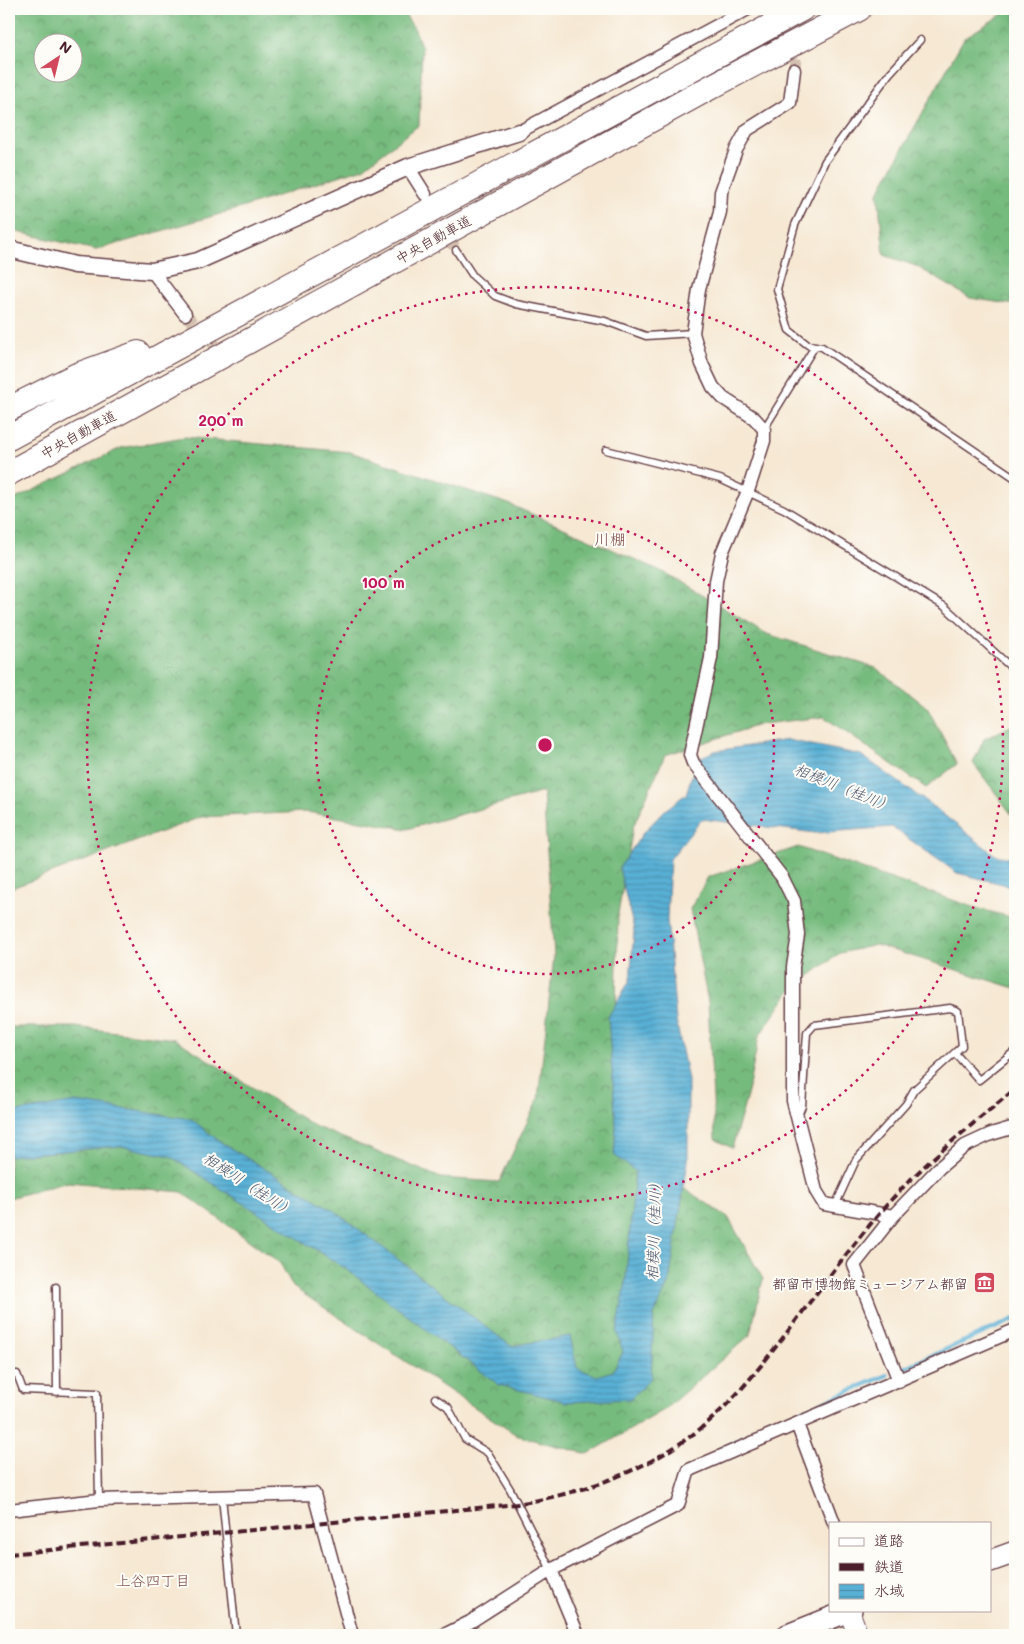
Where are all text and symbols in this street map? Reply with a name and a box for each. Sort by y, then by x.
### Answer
north arrow [32,32,82,82]
text: N [56,36,76,58]
street label: 中央自動車道 [392,210,474,268]
street label: 中央自動車道 [37,405,119,463]
text: 200 m [199,410,244,430]
district label: 川棚 [594,528,626,549]
text: 100 m [361,572,405,592]
centre of rings [536,736,554,754]
water label: 相模川（桂川） [792,758,896,816]
water label: 相模川（桂川） [200,1147,298,1221]
water label: 相模川（桂川） [641,1175,665,1281]
museum icon: 都留市博物館ミュージアム都留 [972,1271,996,1295]
place label: 都留市博物館ミュージアム都留 [772,1274,968,1293]
legend [829,1522,992,1612]
text: 道路 [874,1530,904,1550]
text: 鉄道 [874,1556,904,1576]
district label: 上谷四丁目 [115,1570,191,1590]
text: 水域 [874,1580,904,1600]

